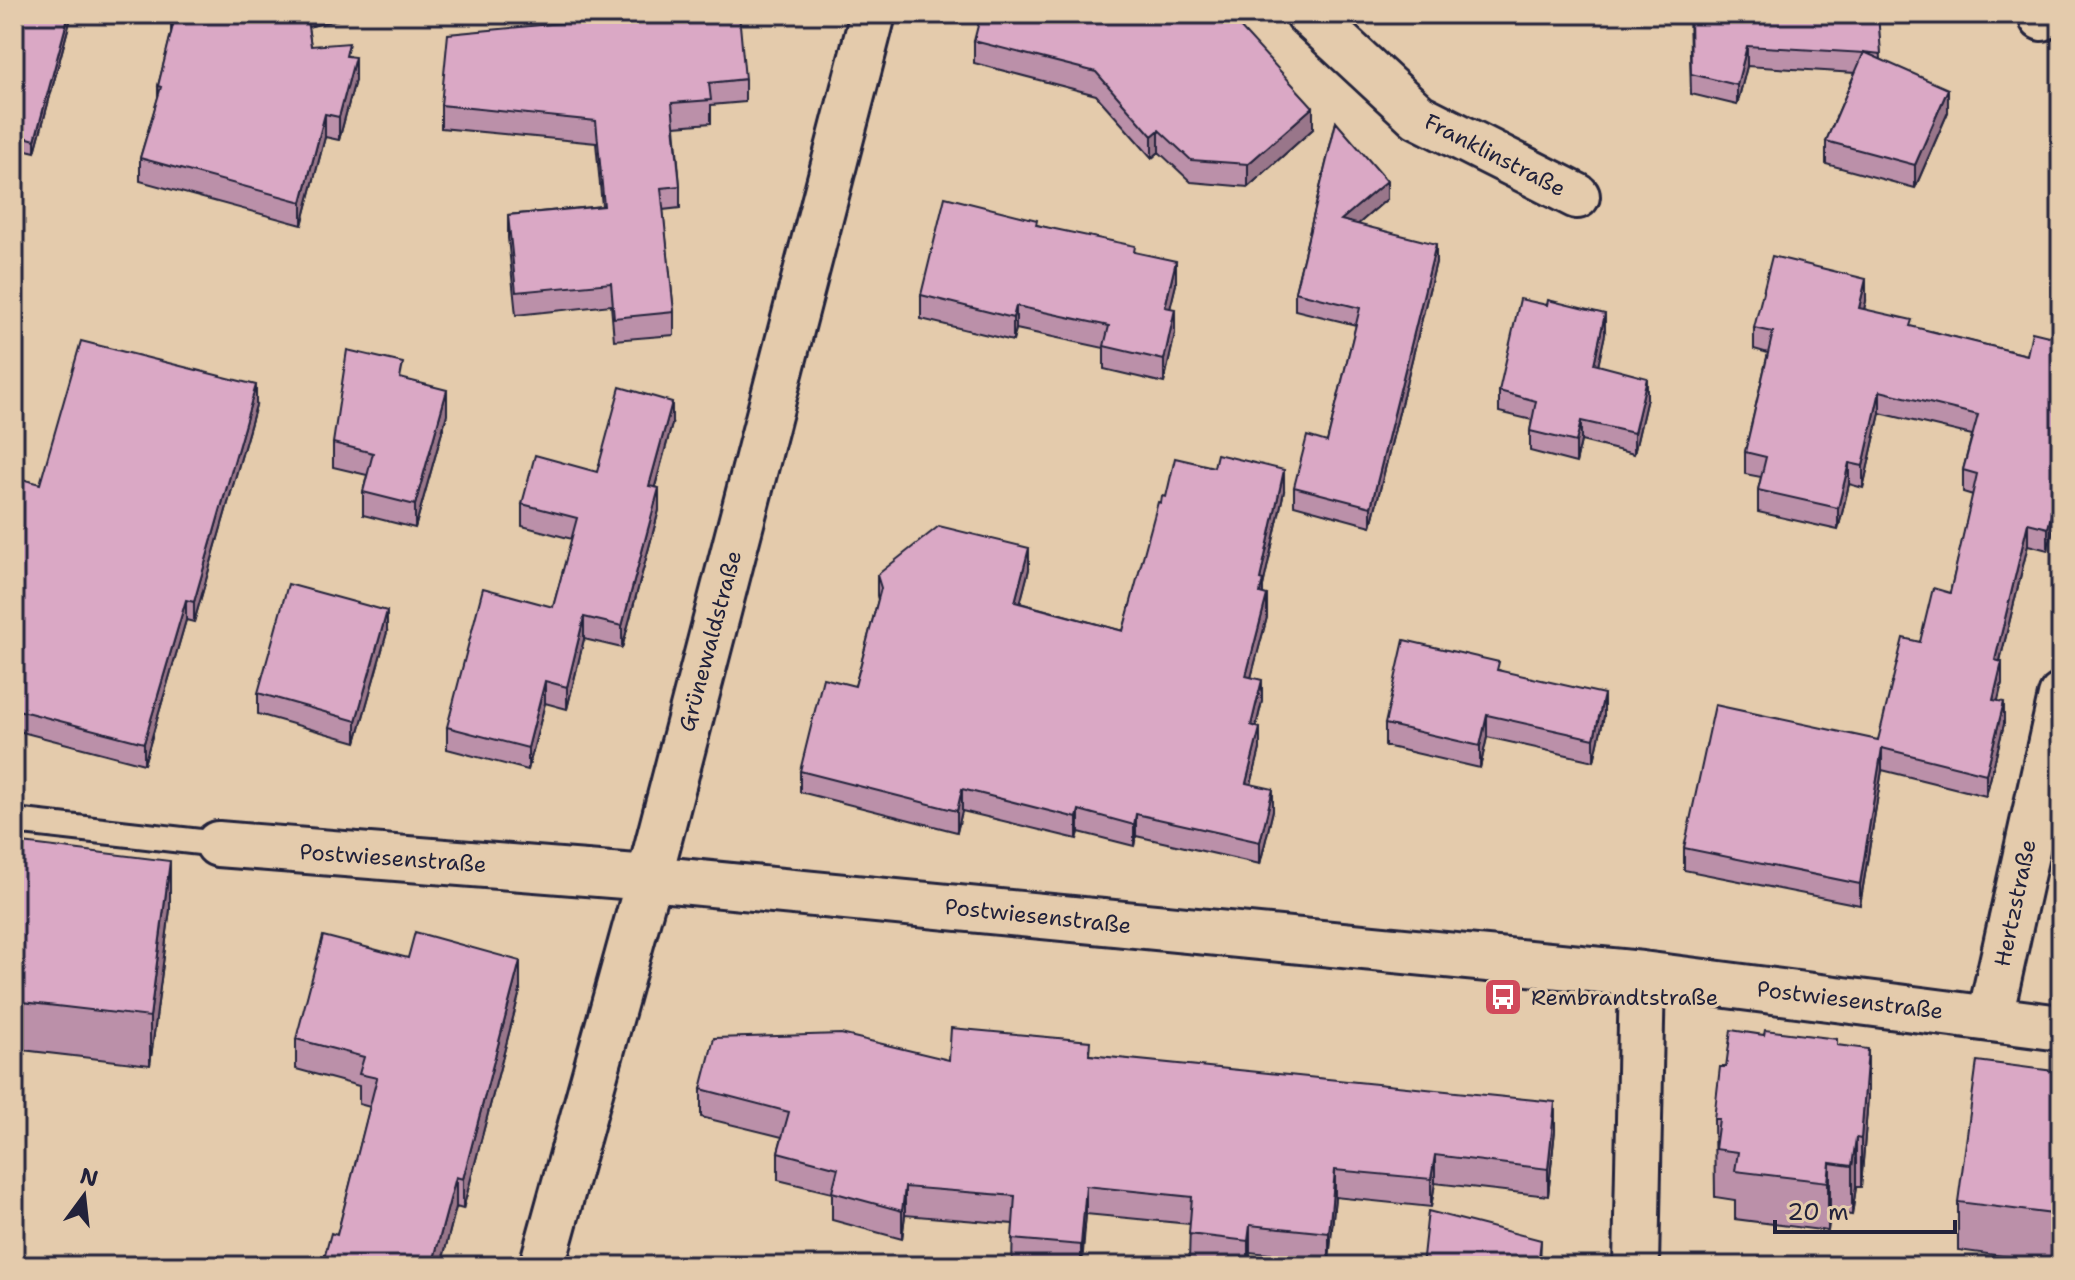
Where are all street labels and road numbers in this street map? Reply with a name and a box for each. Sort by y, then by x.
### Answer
street label: Franklinstraße [1420,107,1570,203]
street label: Grünewaldstraße [672,547,748,735]
street label: Postwiesenstraße [298,837,488,879]
street label: Hertzstraße [1987,837,2043,969]
street label: Postwiesenstraße [943,892,1133,940]
street label: Postwiesenstraße [1755,974,1945,1026]

